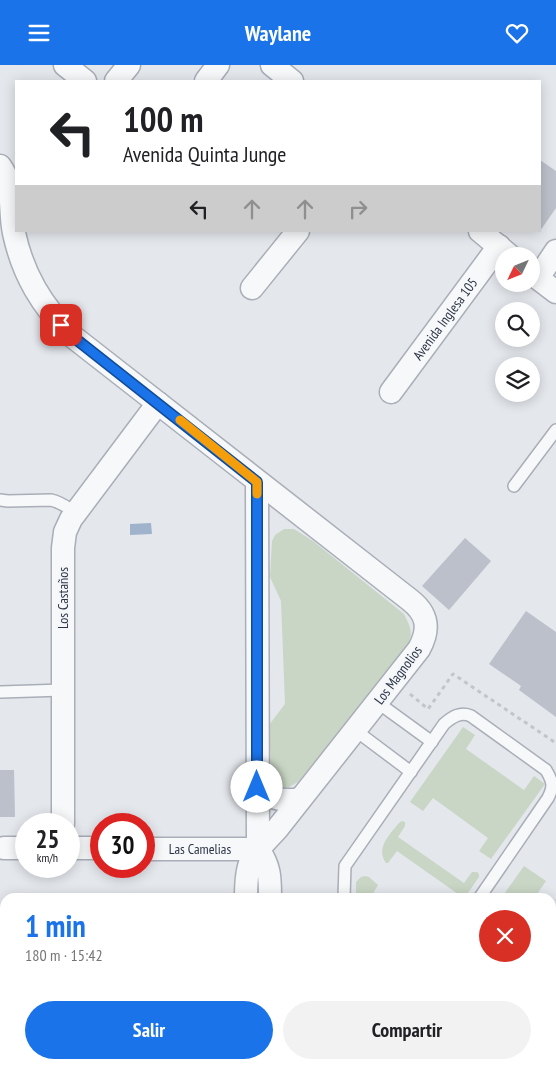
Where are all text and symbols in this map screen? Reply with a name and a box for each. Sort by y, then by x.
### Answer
icon: menu [25,19,53,47]
text: Waylane [245,19,311,47]
icon: heart [503,19,531,47]
text: 100 m [123,96,204,142]
icon: left [40,100,105,165]
text: Avenida Quinta Junge [123,140,286,168]
icon: left [185,195,213,223]
icon: ahead [238,195,266,223]
icon: ahead [291,195,319,223]
icon: right [344,195,372,223]
north arrow [495,247,540,293]
map controls [495,247,540,402]
street label: Avenida Inglesa 105 [409,274,482,364]
button: search [495,302,540,347]
pin [40,304,82,346]
icon: arrive [47,311,75,339]
button: layers [495,357,540,402]
street label: Los Castaños [54,567,72,629]
street label: Los Magnolios [370,642,426,708]
position arrow [230,760,282,812]
speed limit sign: 30 [90,813,155,878]
text: 25 [36,823,59,855]
street label: Las Camelias [169,840,231,858]
text: km/h [37,850,58,865]
text: 1 min [25,906,86,945]
button: close [479,910,531,962]
text: 180 m · 15:42 [25,945,103,965]
button: Salir [25,1001,273,1059]
button: Compartir [283,1001,531,1059]

